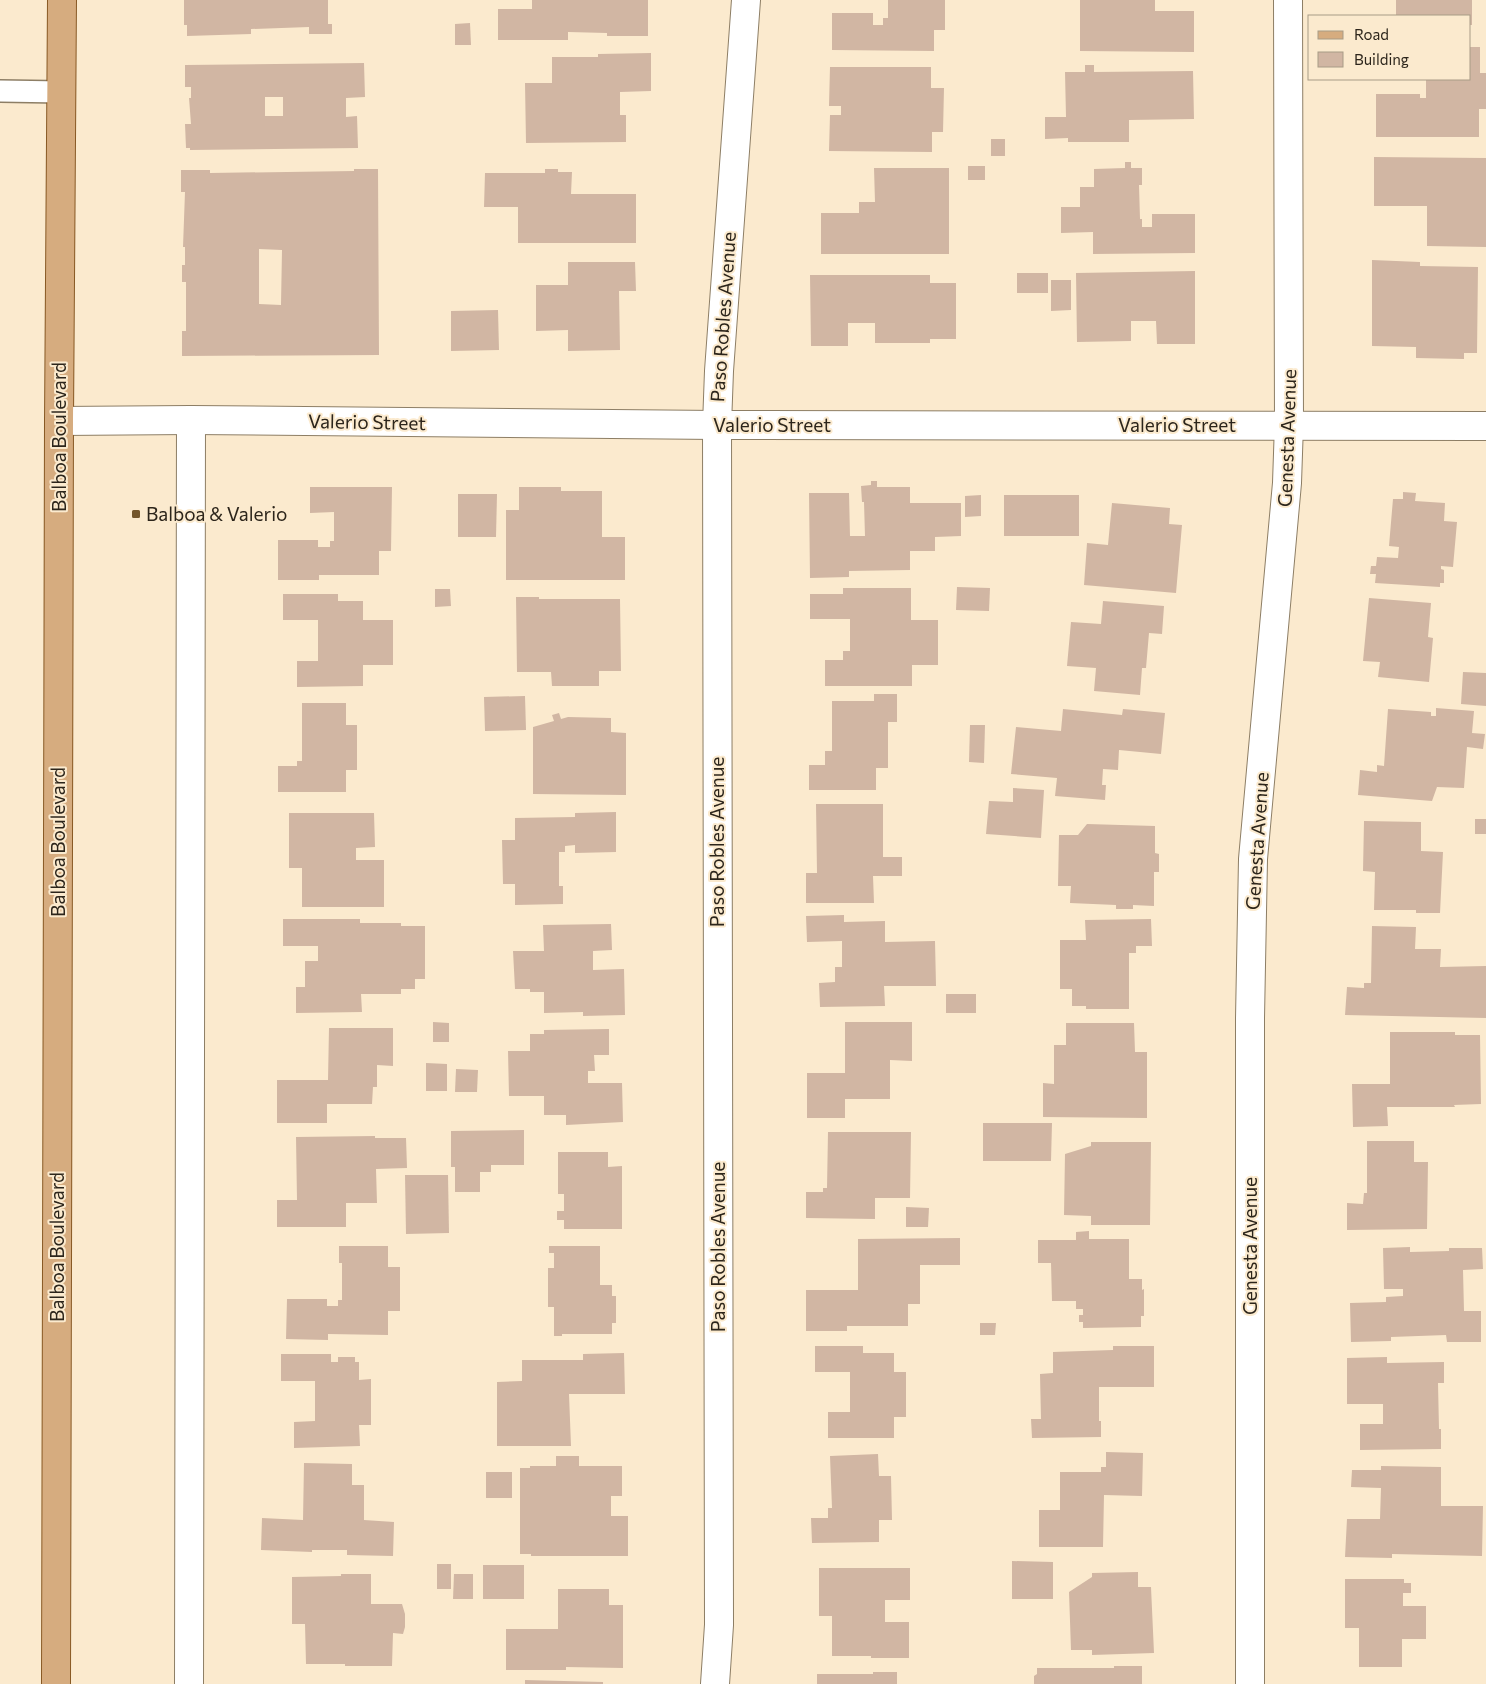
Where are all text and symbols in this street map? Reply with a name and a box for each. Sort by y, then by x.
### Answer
legend [1308,15,1471,80]
text: Road [1354,25,1389,43]
text: Building [1354,50,1409,68]
street label: Paso Robles Avenue [705,231,740,403]
street label: Balboa Boulevard [47,362,70,512]
street label: Genesta Avenue [1273,369,1300,507]
street label: Valerio Street [308,409,426,434]
street label: Valerio Street [713,413,831,436]
street label: Valerio Street [1118,413,1236,436]
place label: Balboa & Valerio [146,502,287,525]
marker: Balboa & Valerio [130,508,142,520]
street label: Paso Robles Avenue [705,757,728,927]
street label: Balboa Boulevard [46,767,69,917]
street label: Genesta Avenue [1240,771,1273,911]
street label: Paso Robles Avenue [706,1162,729,1332]
street label: Balboa Boulevard [45,1172,68,1322]
street label: Genesta Avenue [1238,1177,1261,1315]

